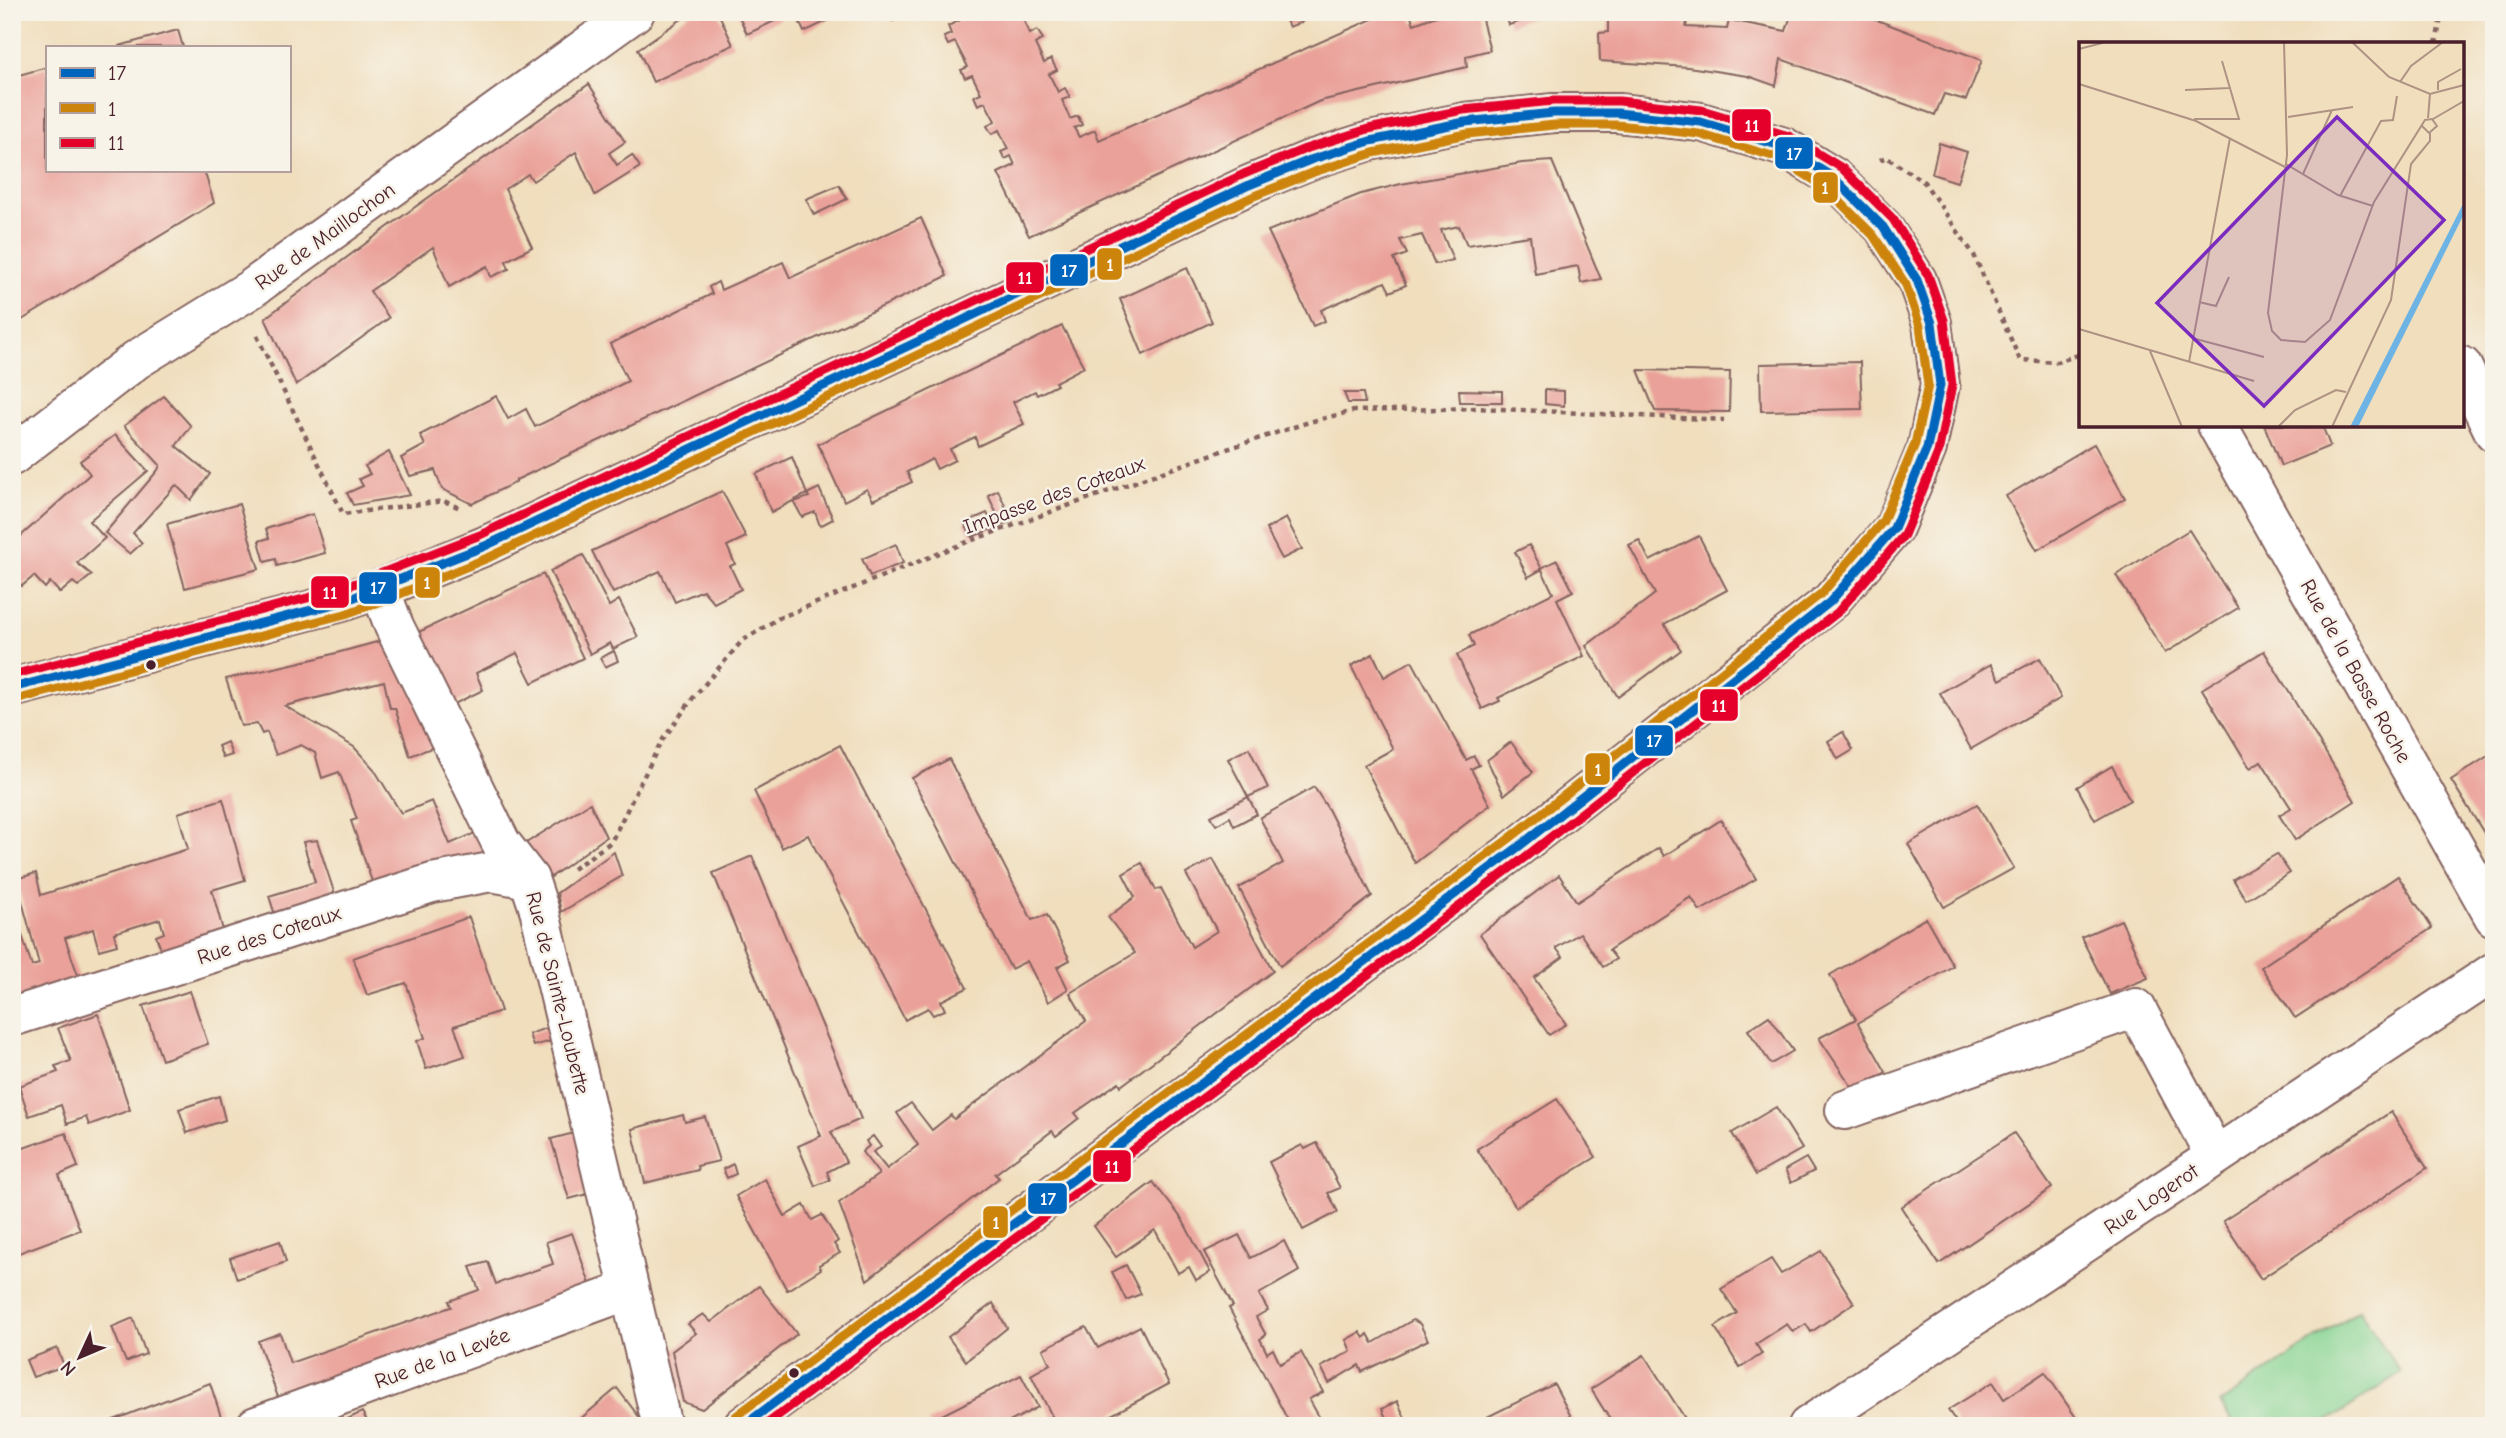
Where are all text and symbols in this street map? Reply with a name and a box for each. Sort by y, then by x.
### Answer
inset map [2079,42,2464,427]
legend [46,46,290,172]
text: 17 [108,61,126,85]
text: 1 [108,97,116,121]
line badge: 11 [1731,108,1772,142]
text: 11 [1745,115,1759,137]
text: 11 [108,131,125,155]
line badge: 17 [1774,136,1814,170]
text: 17 [1786,143,1802,165]
line badge: 1 [1812,171,1839,204]
street label: Rue de Maillochon [250,177,400,295]
text: 1 [1821,177,1829,199]
line badge: 1 [1096,247,1123,281]
line badge: 17 [1049,253,1089,287]
text: 1 [1106,254,1114,276]
text: 17 [1061,260,1077,282]
line badge: 11 [1005,261,1045,294]
text: 11 [1018,267,1032,289]
street label: Impasse des Coteaux [960,451,1148,539]
line badge: 1 [414,566,441,599]
line badge: 17 [358,571,398,605]
text: 1 [423,572,431,594]
line badge: 11 [310,575,350,609]
street label: Rue de la Basse Roche [2296,575,2416,767]
text: 17 [370,577,386,599]
text: 11 [323,582,337,604]
unlabelled marker [144,658,158,672]
line badge: 11 [1699,688,1739,722]
text: 11 [1712,695,1726,717]
line badge: 17 [1634,724,1674,757]
text: 17 [1646,730,1662,752]
line badge: 1 [1584,752,1611,786]
text: 1 [1594,759,1602,781]
street label: Rue de Sainte-Loubette [521,889,595,1097]
street label: Rue des Coteaux [194,900,344,969]
line badge: 11 [1092,1149,1132,1183]
text: 11 [1105,1156,1119,1178]
street label: Rue Logerot [2099,1158,2204,1239]
line badge: 17 [1027,1182,1068,1215]
text: 17 [1040,1188,1056,1210]
line badge: 1 [982,1205,1009,1239]
text: 1 [992,1212,1000,1234]
north arrow [46,1322,116,1392]
street label: Rue de la Levée [371,1322,513,1394]
text: N [56,1356,81,1380]
unlabelled marker [787,1366,801,1380]

